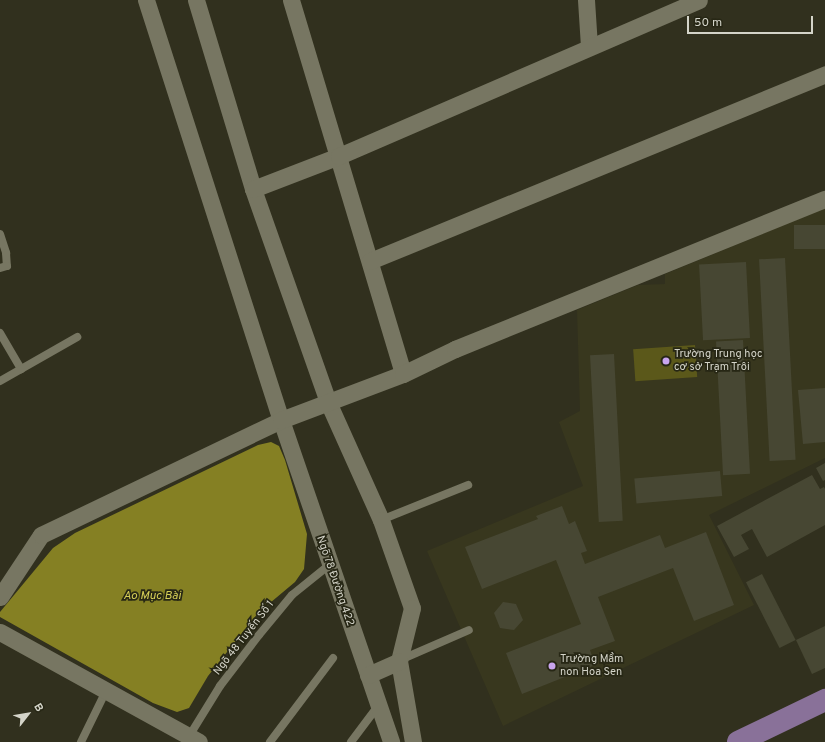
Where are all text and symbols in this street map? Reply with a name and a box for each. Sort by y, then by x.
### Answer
scale bar [689,8,815,34]
text: 50 m [694,15,722,31]
place label: Trường Trung học cơ sở Trạm Trôi [674,348,763,374]
marker: Trường Trung học cơ sở Trạm Trôi [661,356,671,366]
street label: Ngõ 78 Đường 422 [313,534,357,628]
water label: Ao Mục Bài [123,590,181,604]
street label: Ngõ 48 Tuyến Số 1 [211,598,277,678]
place label: Trường Mầm non Hoa Sen [560,653,623,679]
marker: Trường Mầm non Hoa Sen [547,661,557,671]
north arrow [8,694,48,734]
text: B [30,701,46,715]

